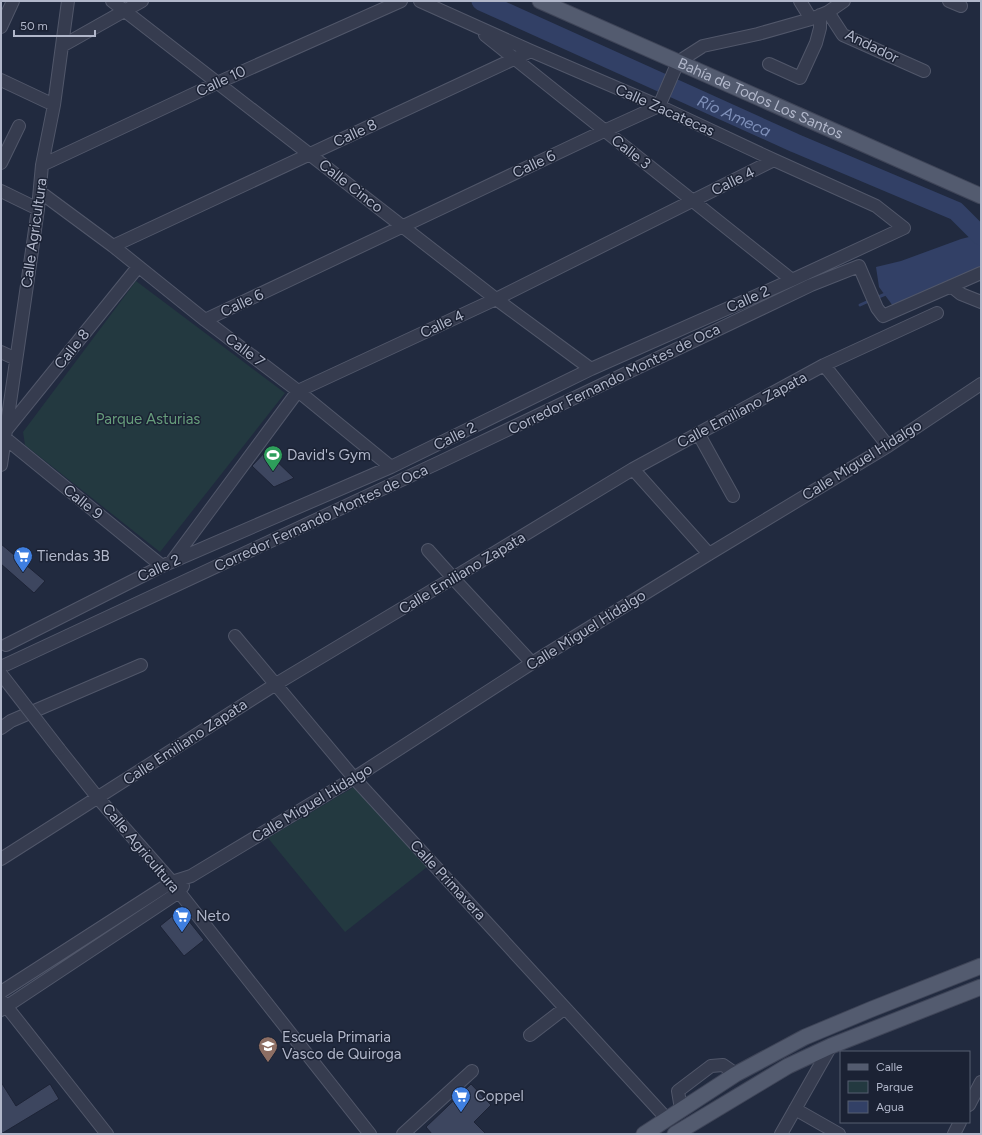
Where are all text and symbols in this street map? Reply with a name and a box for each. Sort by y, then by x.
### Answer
scale bar [14,12,95,38]
text: 50 m [20,19,48,33]
street label: Andador [842,25,902,67]
street label: Bahía de Todos Los Santos [675,54,846,143]
street label: Calle 10 [193,62,249,100]
street label: Calle Zacatecas [613,80,717,140]
water label: Río Ameca [695,91,774,140]
street label: Calle 8 [330,115,380,151]
street label: Calle 3 [608,131,654,173]
street label: Calle 6 [510,146,559,182]
street label: Calle Cinco [315,155,387,217]
street label: Calle 4 [708,163,758,199]
street label: Calle Agricultura [17,177,51,289]
street label: Calle 2 [724,282,772,316]
street label: Calle 6 [218,285,267,321]
street label: Calle 4 [417,306,467,342]
street label: Corredor Fernando Montes de Oca [505,320,723,438]
street label: Calle 8 [50,325,94,373]
street label: Calle 7 [222,329,268,371]
street label: Calle Emiliano Zapata [674,368,810,452]
park label: Parque Asturias [96,410,200,428]
street label: Calle Miguel Hidalgo [799,416,925,504]
street label: Calle 2 [431,418,479,454]
sports icon: David's Gym [262,444,284,472]
place label: David's Gym [287,446,371,464]
street label: Corredor Fernando Montes de Oca [211,461,431,575]
street label: Calle 9 [60,481,106,523]
street label: Calle Emiliano Zapata [395,528,529,618]
supermarket icon: Tiendas 3B [12,545,34,573]
place label: Tiendas 3B [37,547,110,565]
street label: Calle 2 [135,550,183,586]
street label: Calle Miguel Hidalgo [523,586,649,674]
street label: Calle Emiliano Zapata [120,695,250,789]
street label: Calle Miguel Hidalgo [248,760,376,846]
street label: Calle Agricultura [98,800,184,896]
street label: Calle Primavera [406,836,490,924]
supermarket icon: Neto [171,905,193,933]
place label: Neto [196,907,230,925]
place label: Escuela Primaria Vasco de Quiroga [282,1028,401,1063]
school or university icon: Escuela Primaria Vasco de Quiroga [257,1035,279,1063]
legend [840,1051,970,1123]
text: Calle [876,1060,903,1074]
text: Parque [876,1080,914,1094]
supermarket icon: Coppel [450,1085,472,1113]
place label: Coppel [475,1087,524,1105]
text: Agua [876,1100,904,1114]

